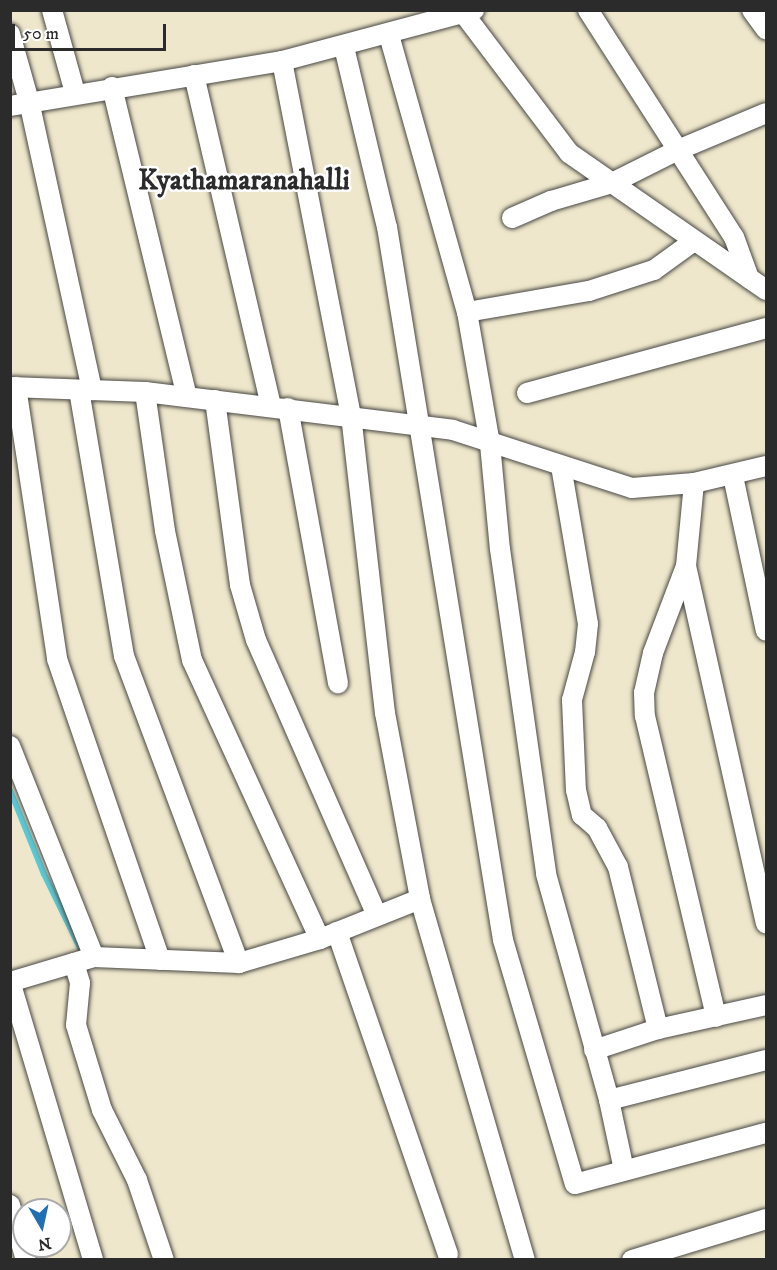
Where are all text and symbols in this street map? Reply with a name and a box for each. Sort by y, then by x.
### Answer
scale bar [15,12,170,50]
text: 50 m [23,23,59,45]
district label: Kyathamaranahalli [138,164,350,198]
north arrow [12,1198,72,1258]
text: N [36,1233,53,1255]

